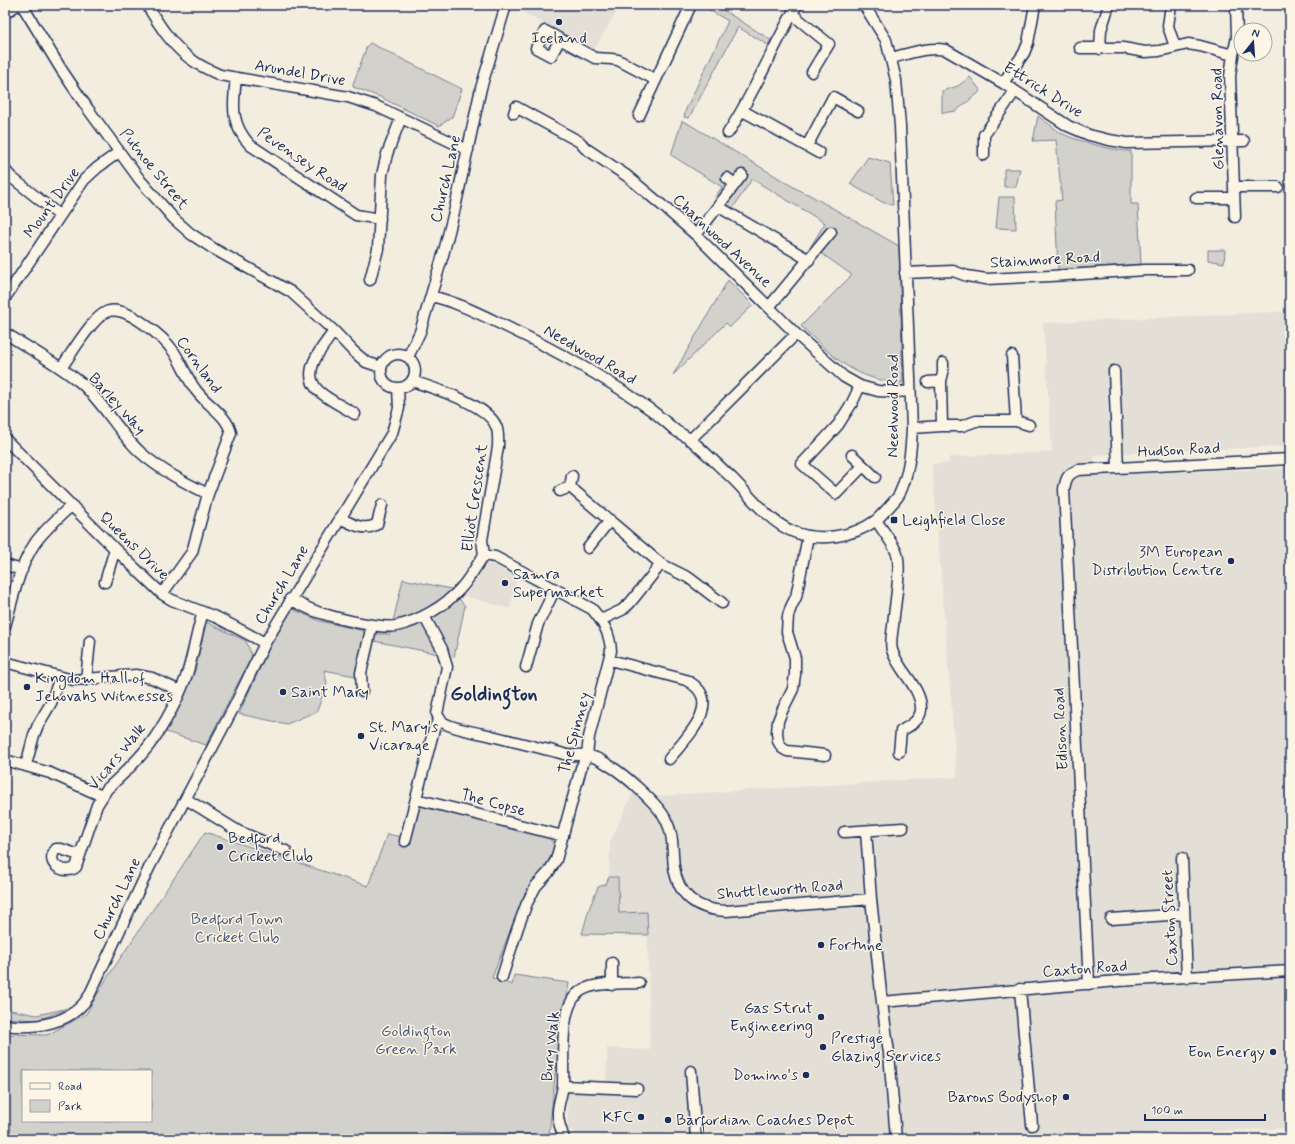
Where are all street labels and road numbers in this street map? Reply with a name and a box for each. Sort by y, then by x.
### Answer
street label: Arundel Drive [253,55,347,91]
street label: Ettrick Drive [999,57,1087,123]
street label: Glenavon Road [1207,68,1229,170]
street label: Pevensey Road [253,122,351,198]
street label: Putnoe Street [115,124,194,215]
street label: Church Lane [426,133,466,225]
street label: Mount Drive [19,163,85,243]
street label: Charnwood Avenue [668,189,776,293]
street label: Stainmore Road [989,247,1101,273]
street label: Needwood Road [540,320,640,390]
street label: Cornland [171,332,227,398]
street label: Needwood Road [883,354,904,458]
street label: Barley Way [84,368,150,440]
street label: Hudson Road [1137,437,1221,463]
street label: Elliot Crescent [457,442,493,553]
street label: Queens Drive [94,507,174,585]
street label: Church Lane [250,541,314,629]
street label: Edison Road [1048,687,1074,771]
street label: The Spinney [554,690,596,776]
street label: Vicars Walk [83,719,151,795]
street label: The Copse [458,784,528,822]
street label: Church Lane [88,854,146,944]
street label: Caxton Street [1157,869,1183,967]
street label: Shuttleworth Road [716,875,844,905]
street label: Caxton Road [1042,956,1128,982]
street label: Bury Walk [537,1010,565,1082]

